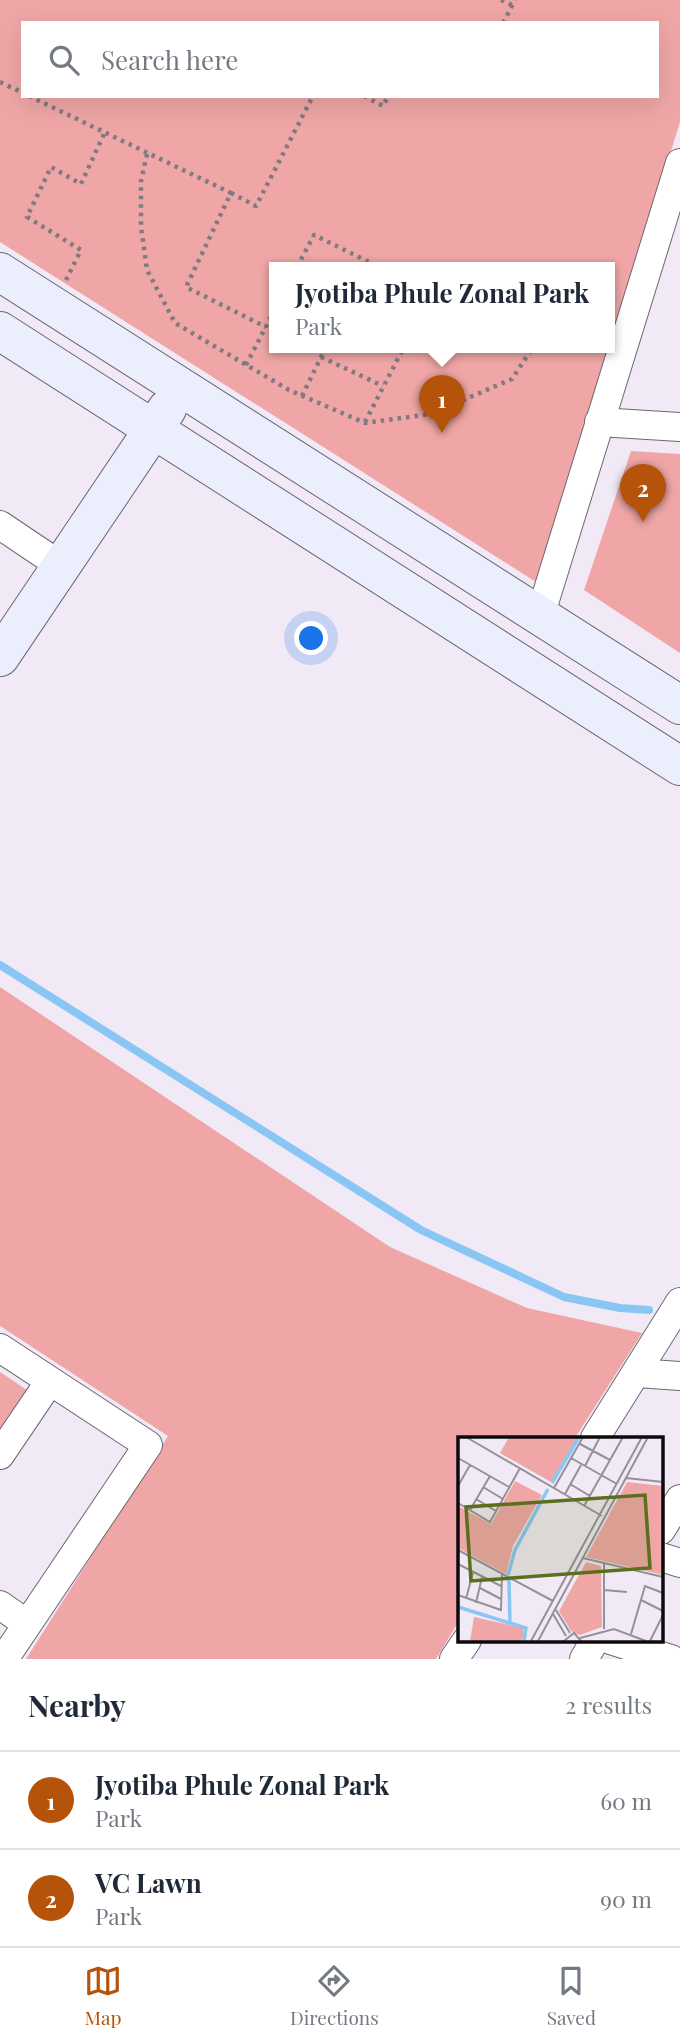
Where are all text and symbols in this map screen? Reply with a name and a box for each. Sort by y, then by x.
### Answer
search box [21,21,659,98]
icon: search [45,41,83,79]
text: Search here [101,42,238,77]
popup [269,262,615,353]
text: Jyotiba Phule Zonal Park [295,275,589,310]
text: Park [295,310,342,341]
pin: 1 [419,375,465,433]
pin: 2 [620,464,666,522]
your location [294,621,328,655]
inset map [458,1437,662,1642]
text: Nearby [28,1685,126,1725]
text: 2 results [565,1689,652,1720]
text: Jyotiba Phule Zonal Park [95,1767,389,1802]
text: 1 [47,1785,55,1816]
text: 60 m [600,1785,652,1816]
text: Park [95,1802,142,1833]
text: VC Lawn [95,1865,202,1900]
text: 2 [45,1883,57,1914]
text: 90 m [600,1883,652,1914]
text: Park [95,1900,142,1931]
tab: Map [84,1962,122,2030]
tab: Directions [290,1962,379,2030]
tab: Saved [547,1962,596,2030]

